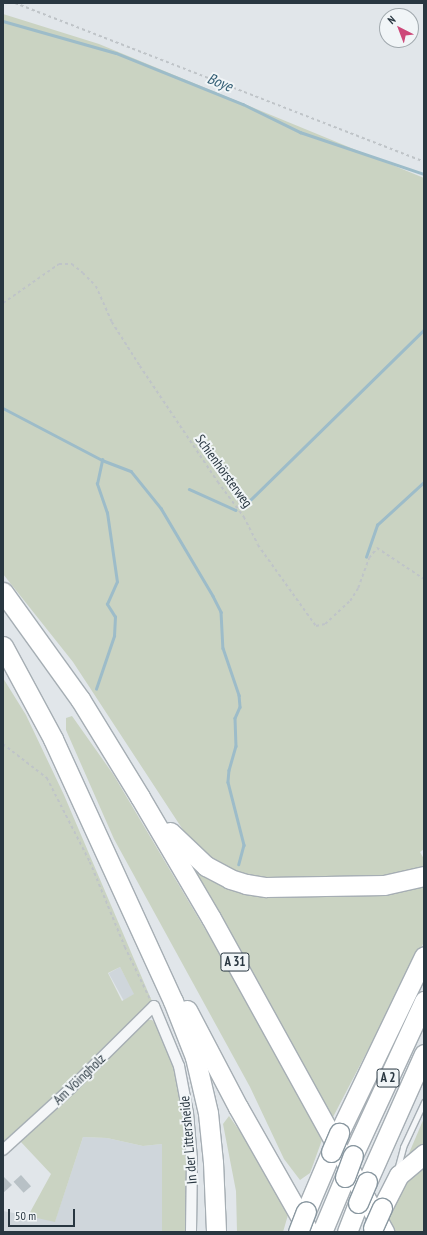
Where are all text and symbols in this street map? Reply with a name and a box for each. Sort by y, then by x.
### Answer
north arrow [379,8,419,48]
text: N [385,13,399,27]
water label: Boye [205,69,235,95]
street label: Schienhörsterweg [192,431,256,511]
road number: A 31 [220,951,250,973]
street label: Am Vöingholz [49,1050,109,1108]
road number: A 2 [376,1067,400,1089]
street label: In der Littersheide [176,1095,200,1185]
scale bar [10,1201,77,1227]
text: 50 m [15,1208,36,1223]

